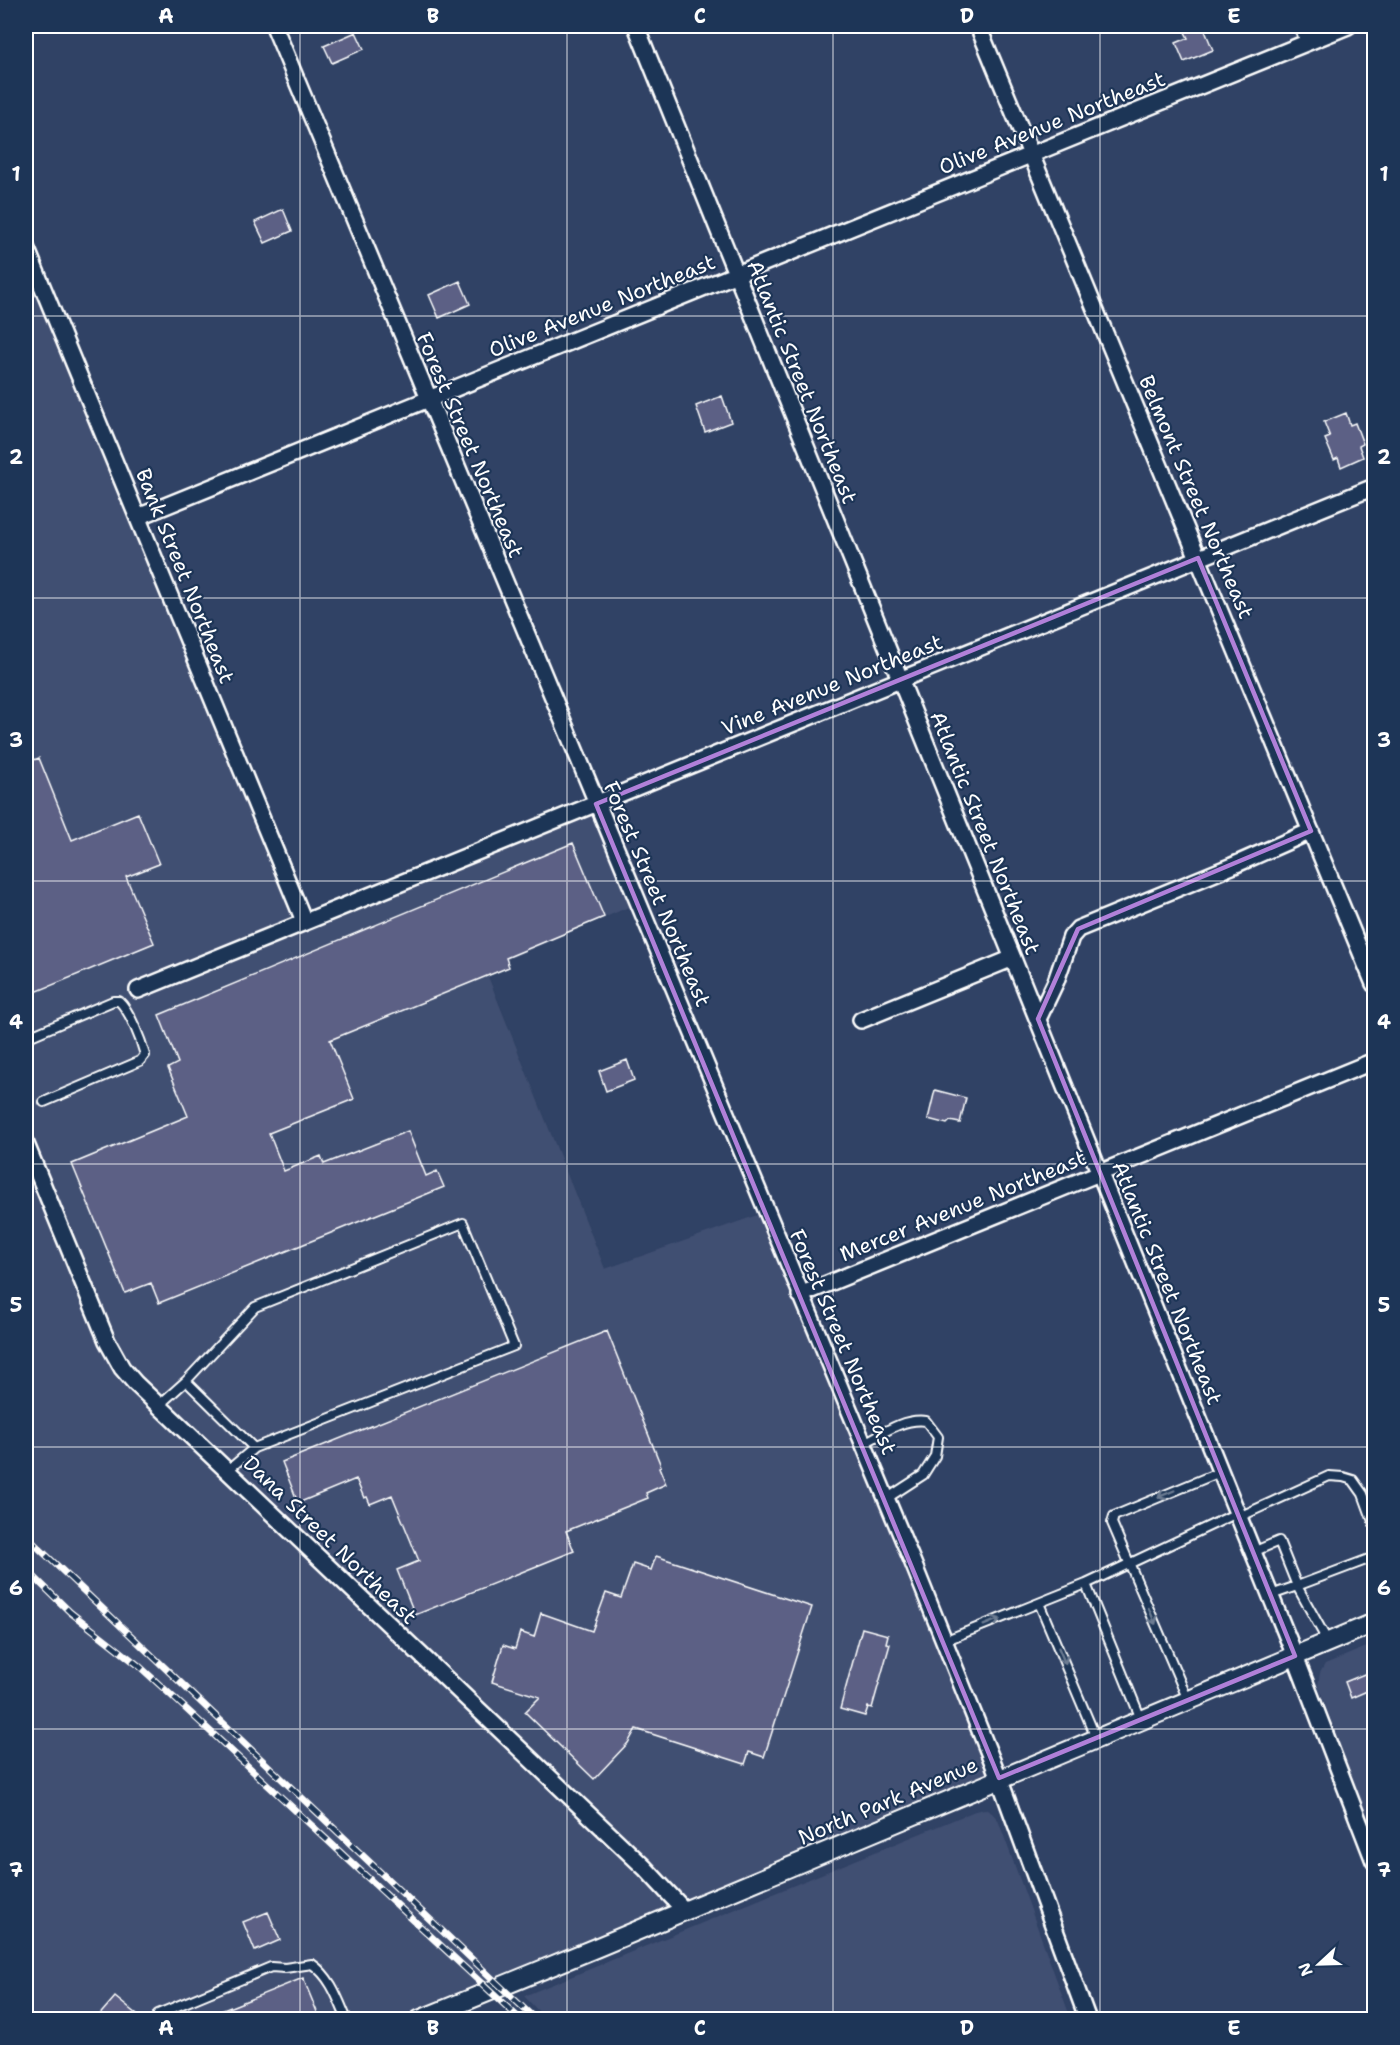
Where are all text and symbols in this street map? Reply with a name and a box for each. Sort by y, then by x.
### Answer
text: A [158,3,174,29]
text: B [427,3,439,29]
text: C [694,3,706,29]
text: D [960,3,974,29]
text: E [1227,3,1241,29]
street label: Olive Avenue Northeast [935,65,1169,181]
text: 1 [11,161,21,187]
text: 1 [1379,161,1389,187]
street label: Olive Avenue Northeast [485,248,719,364]
street label: Atlantic Street Northeast [740,256,864,508]
street label: Forest Street Northeast [410,328,530,562]
street label: Belmont Street Northeast [1132,371,1260,623]
text: 2 [9,444,23,470]
text: 2 [1377,444,1391,470]
street label: Bank Street Northeast [129,464,241,688]
street label: Vine Avenue Northeast [717,628,947,742]
street label: Atlantic Street Northeast [923,707,1047,959]
text: 3 [9,727,23,753]
text: 3 [1377,727,1391,753]
street label: Forest Street Northeast [597,777,717,1011]
text: 4 [9,1009,23,1035]
text: 4 [1377,1009,1391,1035]
street label: Mercer Avenue Northeast [836,1144,1090,1268]
street label: Atlantic Street Northeast [1105,1157,1229,1409]
street label: Forest Street Northeast [783,1225,903,1459]
text: 5 [10,1292,22,1318]
text: 5 [1378,1292,1390,1318]
street label: Dana Street Northeast [237,1450,423,1630]
one-way arrow [1158,1489,1176,1500]
text: 6 [9,1575,23,1601]
text: 6 [1377,1575,1391,1601]
one-way arrow [1147,1606,1158,1625]
one-way arrow [982,1615,1000,1626]
one-way arrow [1057,1647,1068,1665]
street label: North Park Avenue [794,1750,982,1852]
text: 7 [9,1857,23,1883]
text: 7 [1377,1857,1391,1883]
north arrow [1289,1934,1349,1994]
text: N [1293,1960,1318,1979]
text: A [158,2015,174,2041]
text: B [427,2015,439,2041]
text: C [694,2015,706,2041]
text: D [960,2015,974,2041]
text: E [1227,2015,1241,2041]

